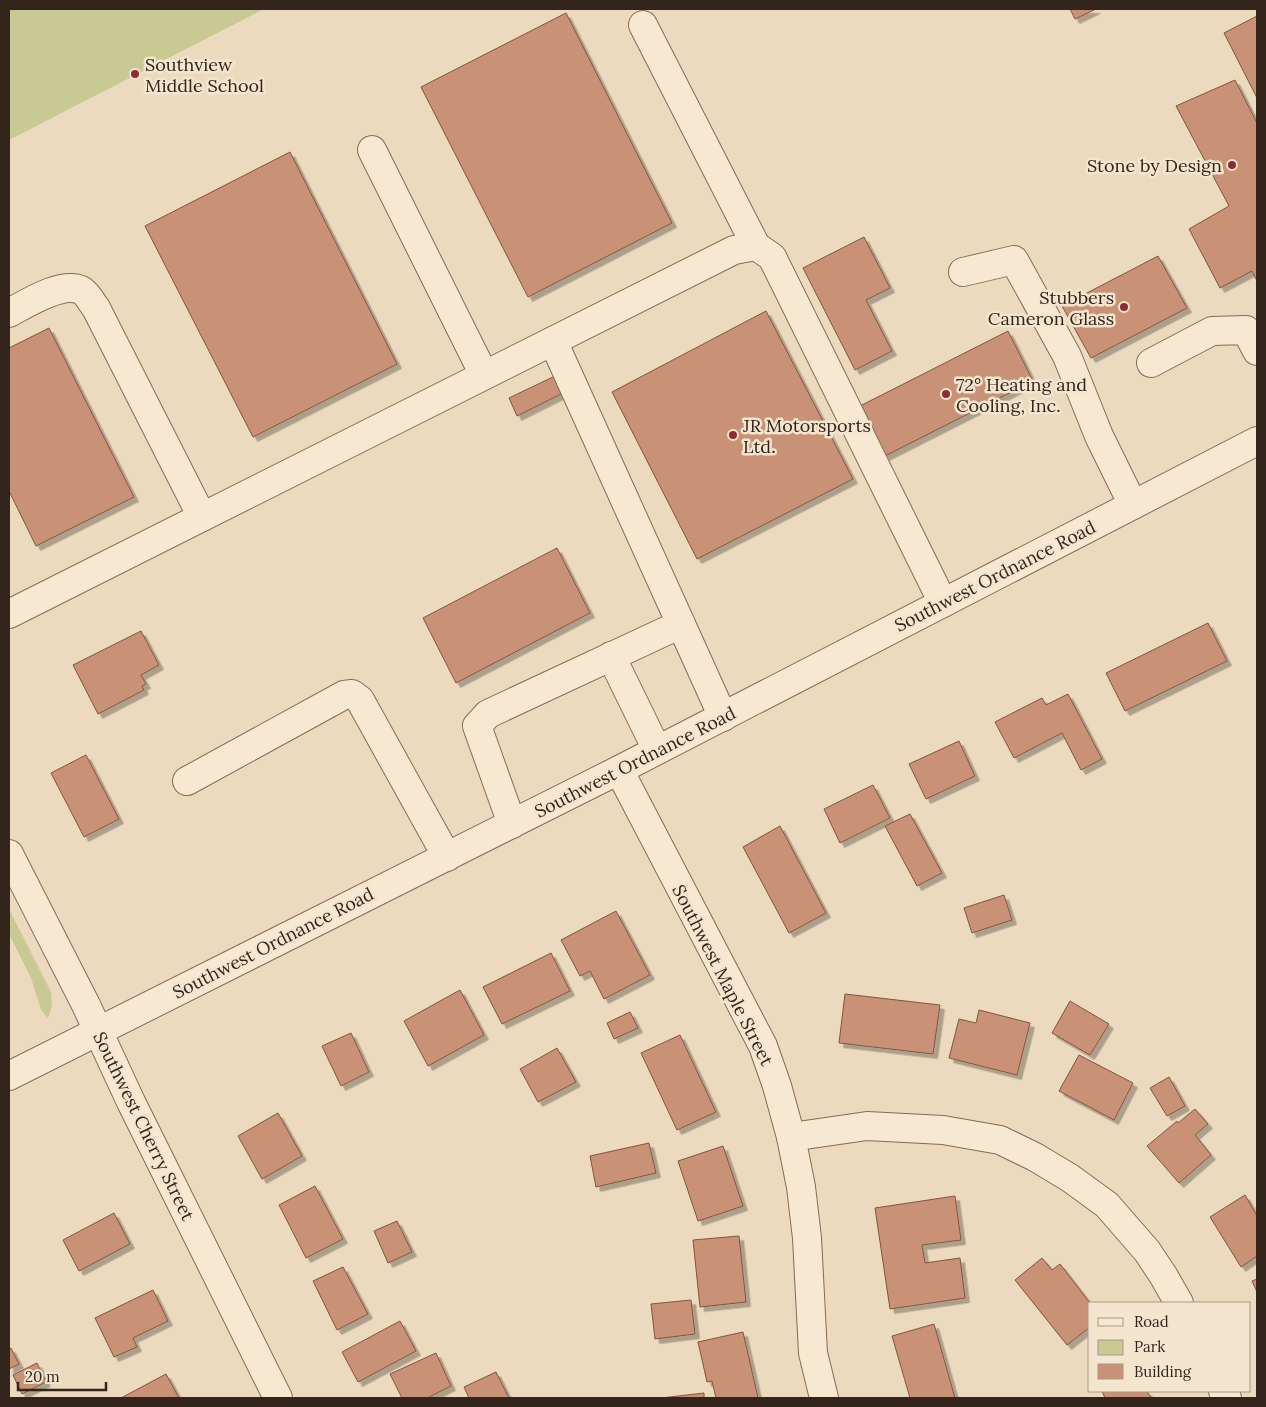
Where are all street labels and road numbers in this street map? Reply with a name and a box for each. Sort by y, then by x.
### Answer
street label: Southwest Ordnance Road [891,515,1100,637]
street label: Southwest Ordnance Road [531,701,740,823]
street label: Southwest Maple Street [667,881,779,1069]
street label: Southwest Ordnance Road [169,882,378,1004]
street label: Southwest Cherry Street [88,1028,200,1224]

